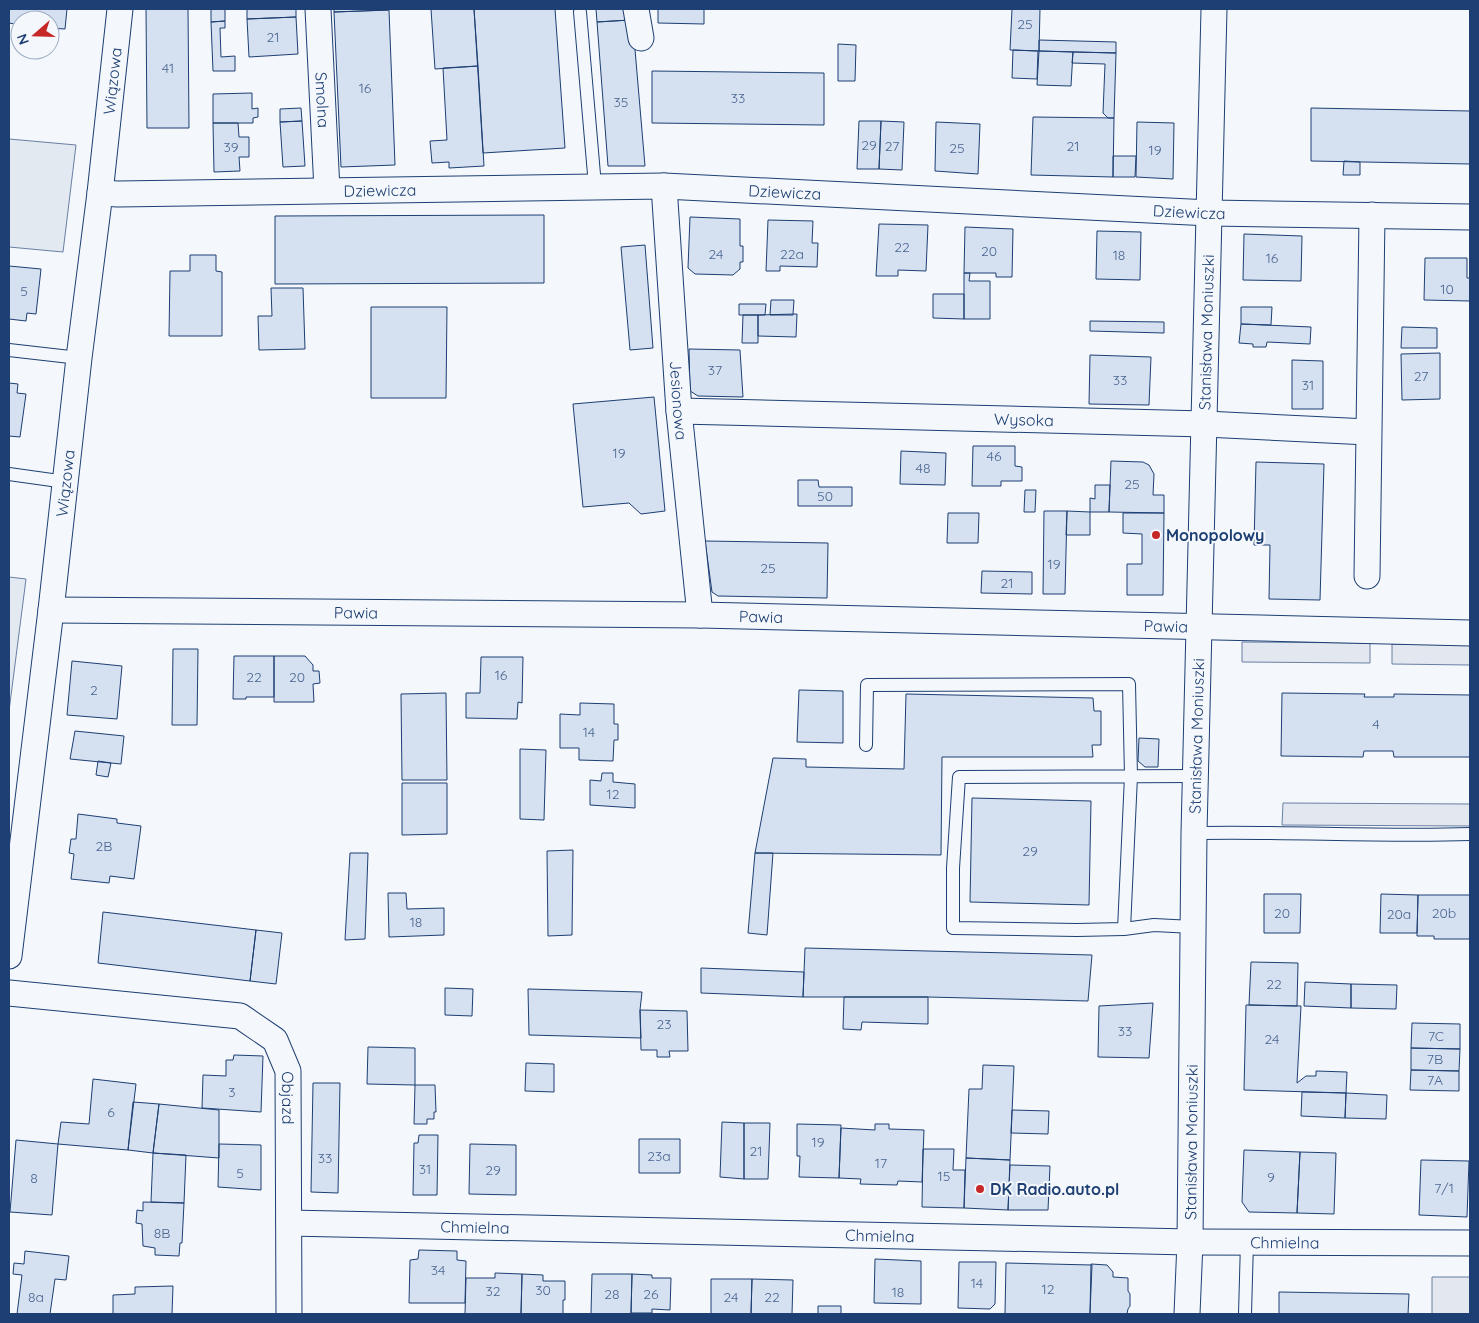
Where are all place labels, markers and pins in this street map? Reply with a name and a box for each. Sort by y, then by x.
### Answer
place label: Monopolowy [1166,525,1264,545]
marker: Monopolowy [1150,529,1162,541]
place label: DK Radio.auto.pl [990,1179,1119,1199]
marker: DK Radio.auto.pl [974,1183,986,1195]

